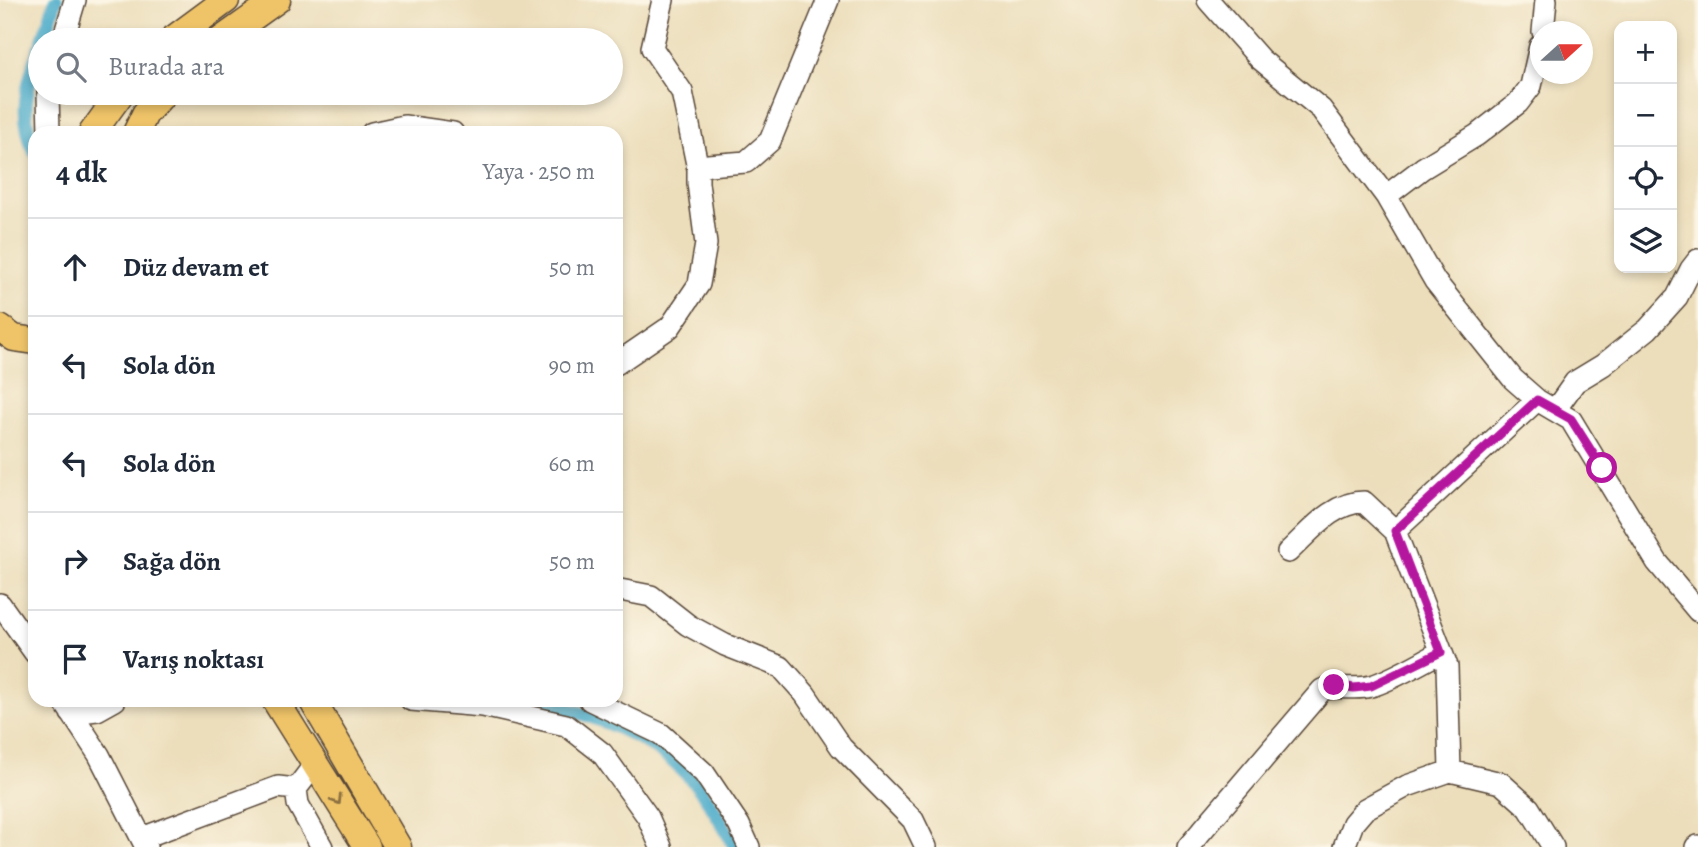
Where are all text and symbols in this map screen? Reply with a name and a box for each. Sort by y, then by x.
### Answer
north arrow [1530,21,1593,84]
map controls [1614,21,1677,273]
button: + [1614,21,1677,84]
search box [28,28,623,105]
icon: search [52,48,90,86]
text: Burada ara [108,49,225,84]
button: − [1614,84,1677,147]
button: locate [1614,147,1677,210]
text: 4 dk [56,152,107,192]
text: Yaya · 250 m [483,156,595,187]
button: layers [1614,210,1677,273]
icon: ahead [56,248,94,286]
text: Düz devam et [123,250,269,285]
text: 50 m [549,252,595,283]
icon: left [56,346,94,384]
text: Sola dön [123,348,216,383]
text: 90 m [549,350,595,381]
icon: left [56,444,94,482]
text: Sola dön [123,446,216,481]
text: 60 m [548,448,595,479]
route start [1586,452,1617,483]
icon: right [56,542,94,580]
text: Sağa dön [123,544,221,579]
text: 50 m [549,546,595,577]
icon: arrive [56,640,94,678]
text: Varış noktası [123,642,264,677]
route end [1318,669,1349,700]
one-way arrow [329,792,342,805]

